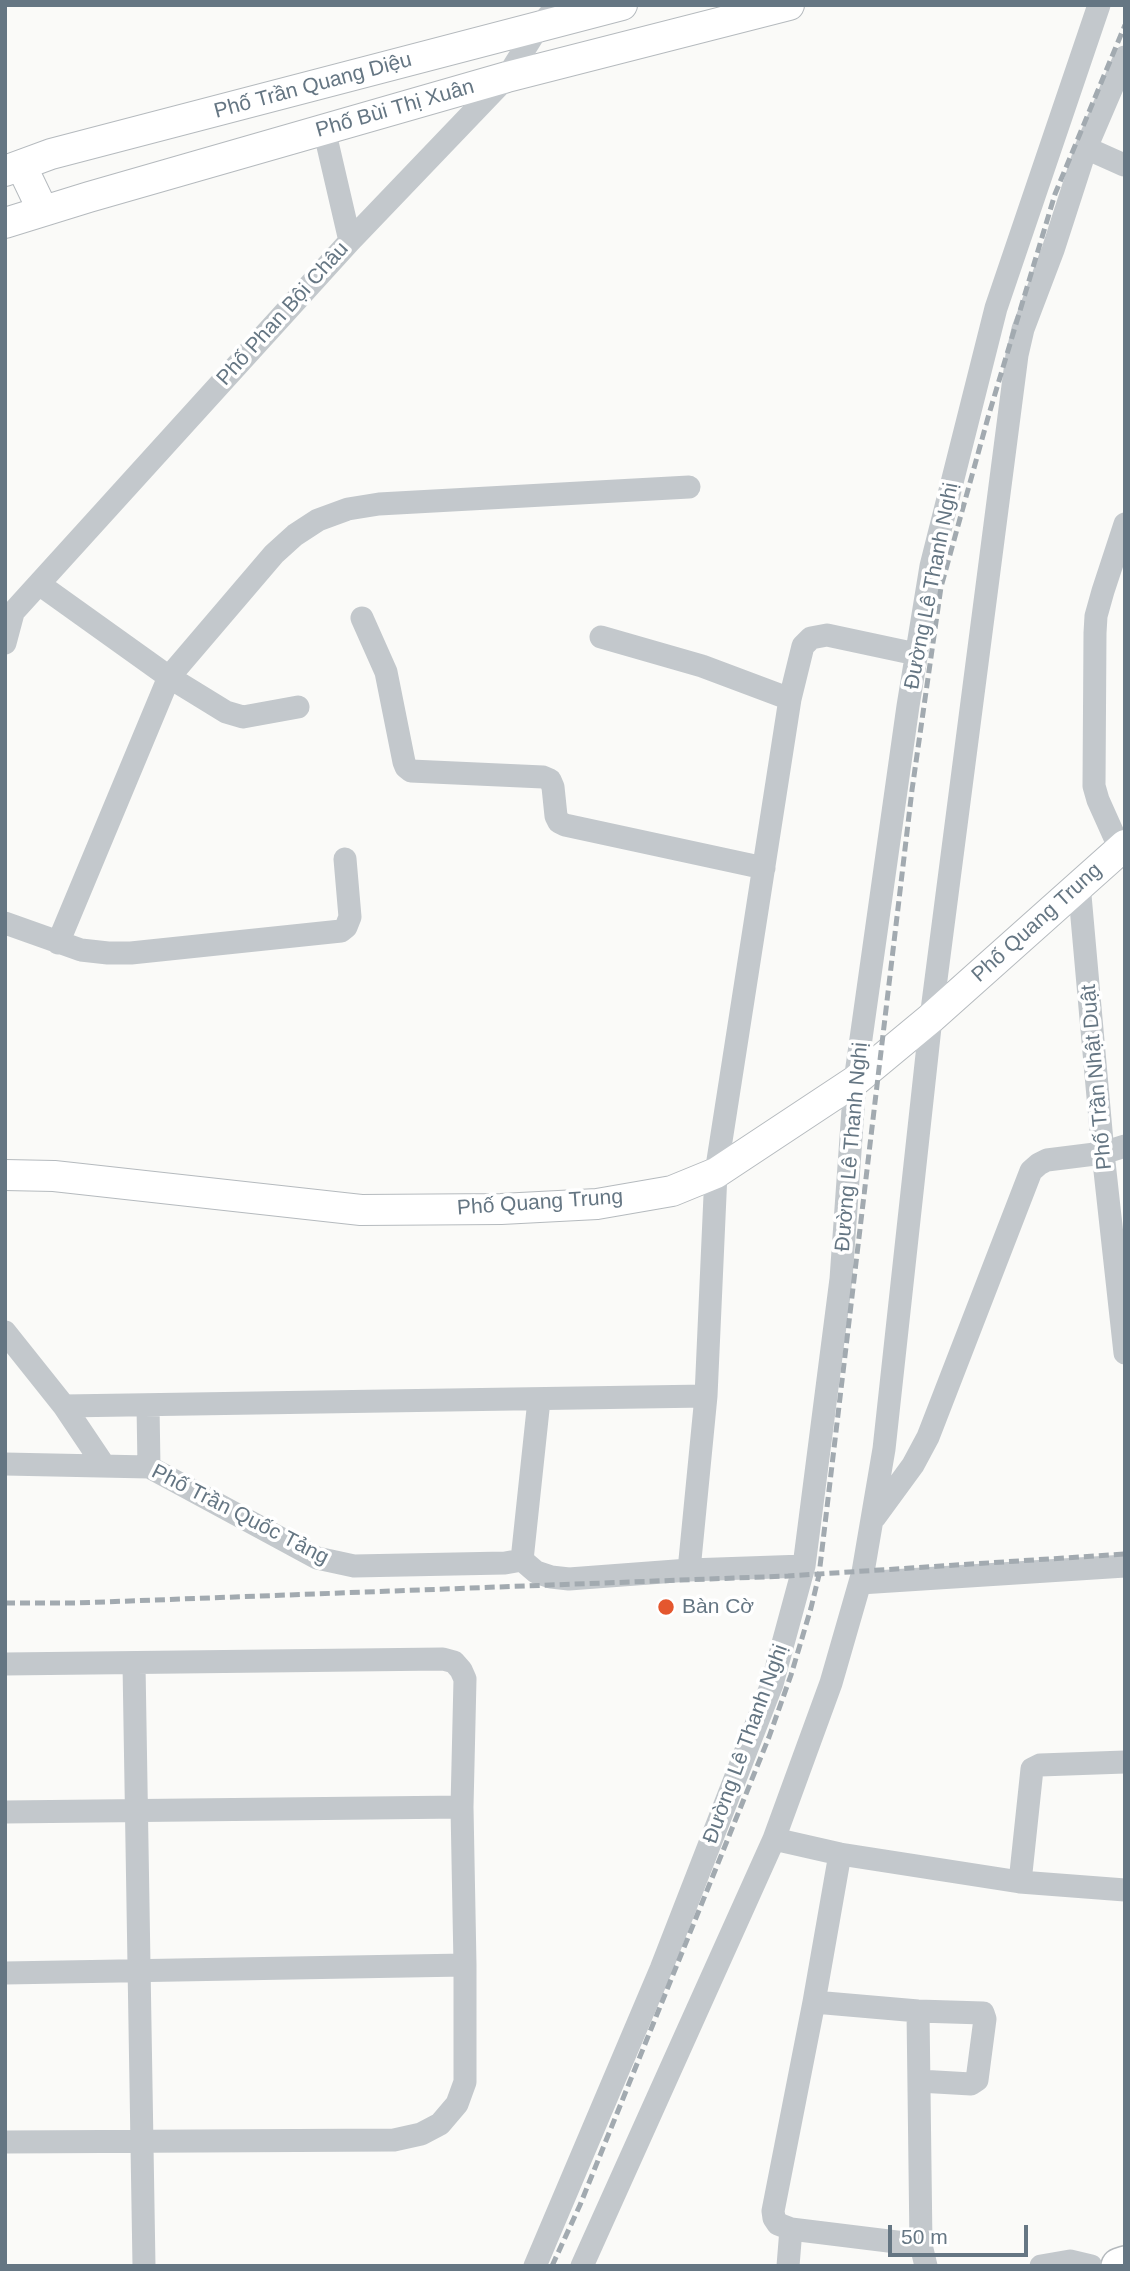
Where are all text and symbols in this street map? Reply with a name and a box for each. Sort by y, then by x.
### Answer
street label: Phố Trần Quang Diệu [211,47,415,125]
street label: Phố Bùi Thị Xuân [313,74,477,144]
street label: Phố Phan Bội Châu [212,237,354,391]
street label: Đường Lê Thanh Nghị [900,481,964,691]
street label: Phố Quang Trung [967,858,1107,988]
street label: Phố Trần Nhật Duật [1076,983,1118,1171]
street label: Đường Lê Thanh Nghị [830,1041,874,1253]
street label: Phố Quang Trung [456,1185,624,1221]
street label: Phố Trần Quốc Tảng [147,1459,333,1571]
place label: Bàn Cờ [682,1594,754,1620]
marker: Bàn Cờ [656,1597,676,1617]
street label: Đường Lê Thanh Nghị [698,1641,794,1847]
scale bar [892,2212,1032,2256]
text: 50 m [901,2225,948,2248]

